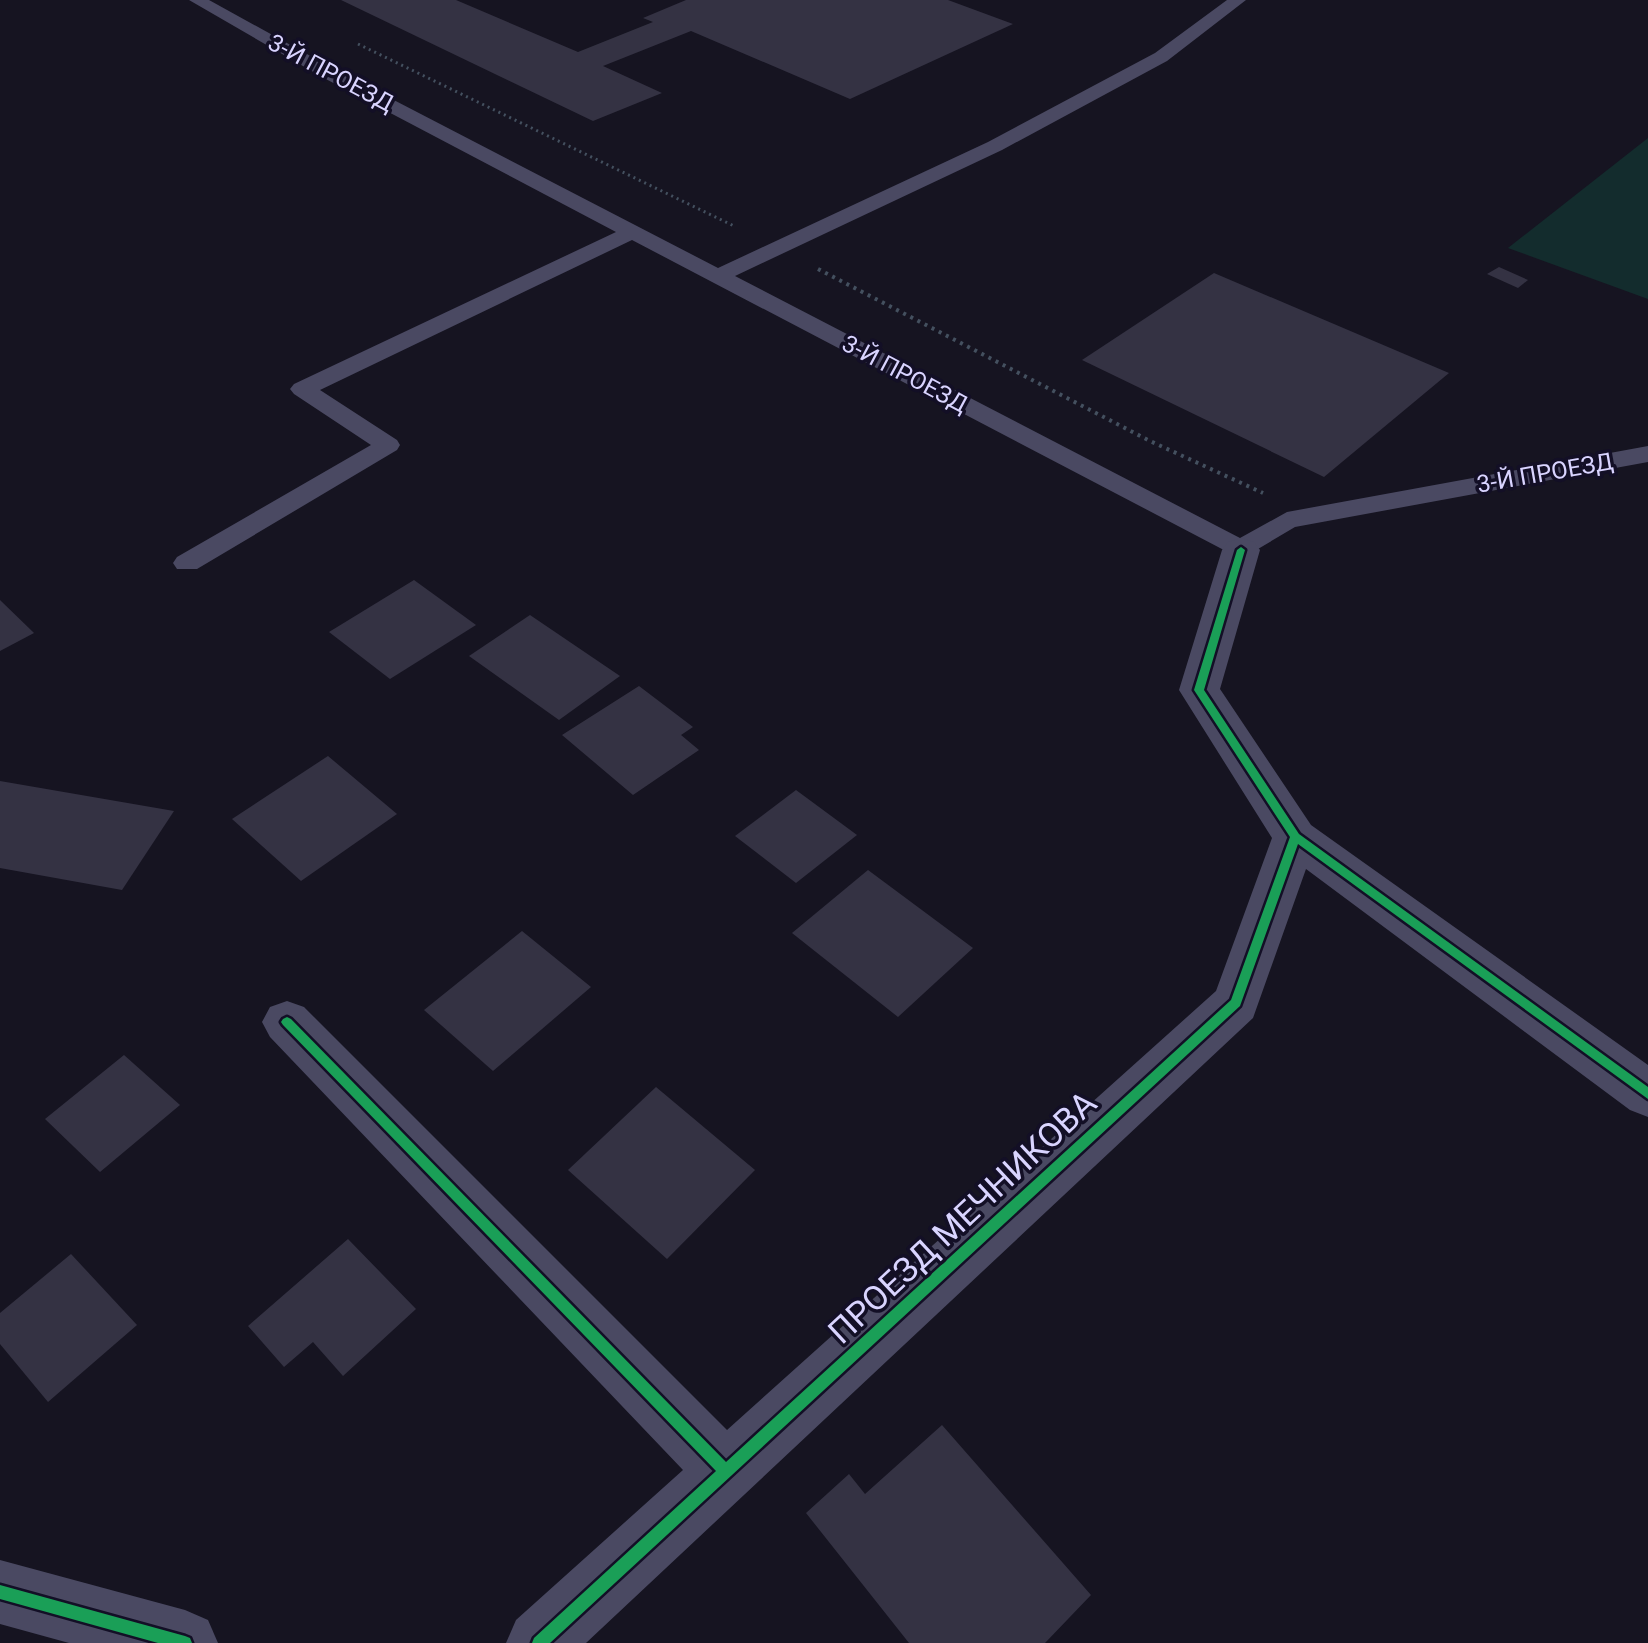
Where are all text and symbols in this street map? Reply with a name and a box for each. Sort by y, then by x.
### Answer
street label: 3-Й ПРОЕЗД [264,28,398,118]
street label: 3-Й ПРОЕЗД [838,329,972,419]
street label: 3-Й ПРОЕЗД [1475,447,1615,499]
street label: ПРОЕЗД МЕЧНИКОВА [820,1083,1104,1351]

